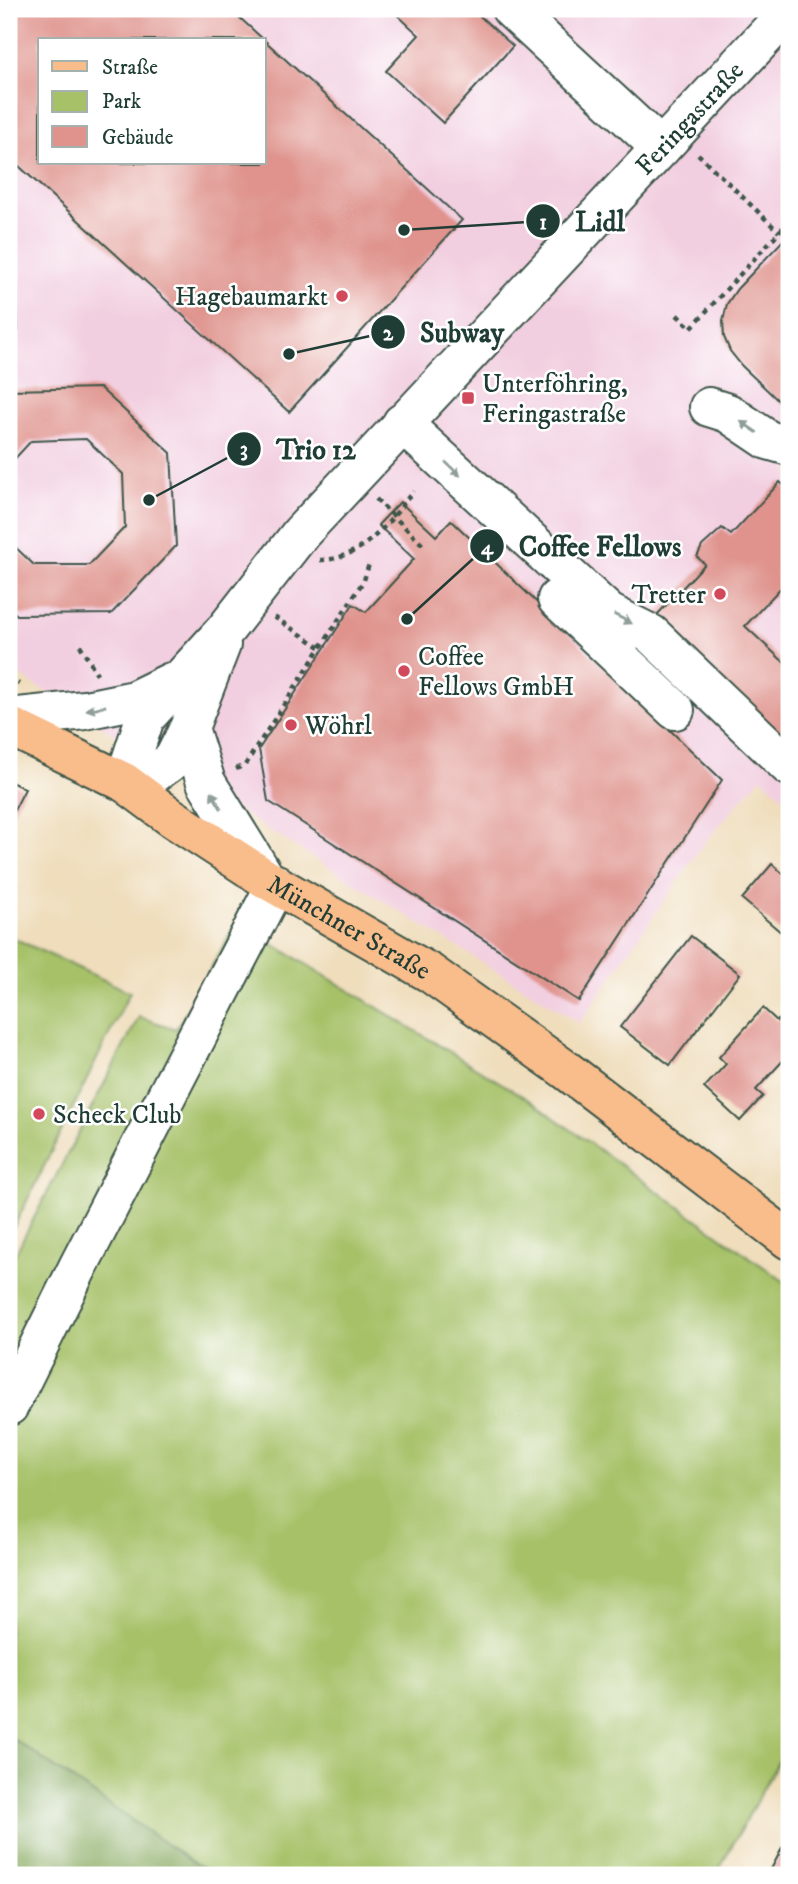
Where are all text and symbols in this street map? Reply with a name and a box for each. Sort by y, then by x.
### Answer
legend [38,38,266,164]
text: Straße [102,55,158,81]
street label: Feringastraße [629,55,752,183]
text: Park [102,89,142,115]
text: Gebäude [102,125,174,151]
callout: Lidl [526,197,638,246]
text: Lidl [575,205,625,240]
text: 1 [539,210,547,236]
place label: Hagebaumarkt [175,281,328,314]
marker: Hagebaumarkt [334,288,350,304]
callout: Subway [370,308,518,357]
text: Subway [420,316,505,351]
text: 2 [383,321,394,347]
place label: Unterföhring, Feringastraße [482,368,628,431]
marker: Unterföhring, Feringastraße [460,390,476,406]
one-way arrow [740,420,758,434]
callout: Trio 12 [227,425,370,474]
text: Trio 12 [275,433,356,468]
text: 3 [240,437,248,463]
one-way arrow [444,460,461,476]
callout: Coffee Fellows [469,522,695,571]
text: Coffee Fellows [519,530,682,565]
text: 4 [481,535,494,561]
place label: Tretter [631,579,706,612]
marker: Tretter [712,586,728,602]
one-way arrow [613,614,633,625]
place label: Coffee Fellows GmbH [418,641,574,704]
marker: Coffee Fellows GmbH [396,663,412,679]
one-way arrow [85,703,107,714]
place label: Wöhrl [304,710,372,743]
marker: Wöhrl [283,717,299,733]
one-way arrow [210,791,222,810]
street label: Münchner Straße [261,868,436,988]
place label: Scheck Club [53,1099,182,1132]
marker: Scheck Club [31,1106,47,1122]

